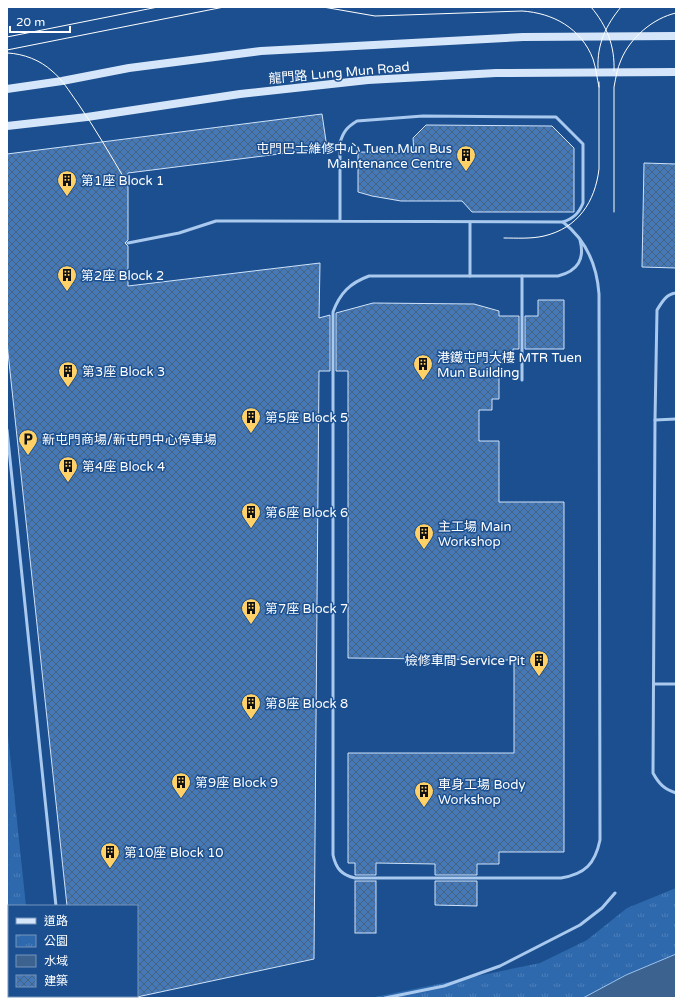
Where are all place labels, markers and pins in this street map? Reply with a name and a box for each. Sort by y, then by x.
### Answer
place label: 屯門巴士維修中心 Tuen Mun Bus Maintenance Centre [256,141,452,172]
building icon: 屯門巴士維修中心 Tuen Mun Bus Maintenance Centre [455,144,477,172]
building icon: 第1座 Block 1 [56,169,78,197]
place label: 第1座 Block 1 [81,173,164,189]
building icon: 第2座 Block 2 [56,264,78,292]
place label: 第2座 Block 2 [81,268,164,284]
place label: 港鐵屯門大樓 MTR Tuen Mun Building [437,350,582,381]
building icon: 港鐵屯門大樓 MTR Tuen Mun Building [412,353,434,381]
building icon: 第3座 Block 3 [57,360,79,388]
place label: 第3座 Block 3 [82,364,165,380]
building icon: 第5座 Block 5 [240,406,262,434]
place label: 第5座 Block 5 [265,410,348,426]
parking icon: 新屯門商場/新屯門中心停車場 [17,428,39,456]
place label: 新屯門商場/新屯門中心停車場 [42,432,217,448]
building icon: 第4座 Block 4 [57,455,79,483]
place label: 第4座 Block 4 [82,459,165,475]
building icon: 第6座 Block 6 [240,501,262,529]
place label: 第6座 Block 6 [265,505,348,521]
place label: 主工場 Main Workshop [438,519,511,550]
building icon: 主工場 Main Workshop [413,522,435,550]
building icon: 第7座 Block 7 [240,597,262,625]
place label: 第7座 Block 7 [265,601,348,617]
building icon: 檢修車間 Service Pit [528,649,550,677]
place label: 檢修車間 Service Pit [405,653,525,669]
building icon: 第8座 Block 8 [240,692,262,720]
place label: 第8座 Block 8 [265,696,348,712]
building icon: 第9座 Block 9 [170,771,192,799]
place label: 第9座 Block 9 [195,775,278,791]
place label: 車身工場 Body Workshop [438,777,525,808]
building icon: 車身工場 Body Workshop [413,780,435,808]
building icon: 第10座 Block 10 [99,841,121,869]
place label: 第10座 Block 10 [124,845,224,861]

